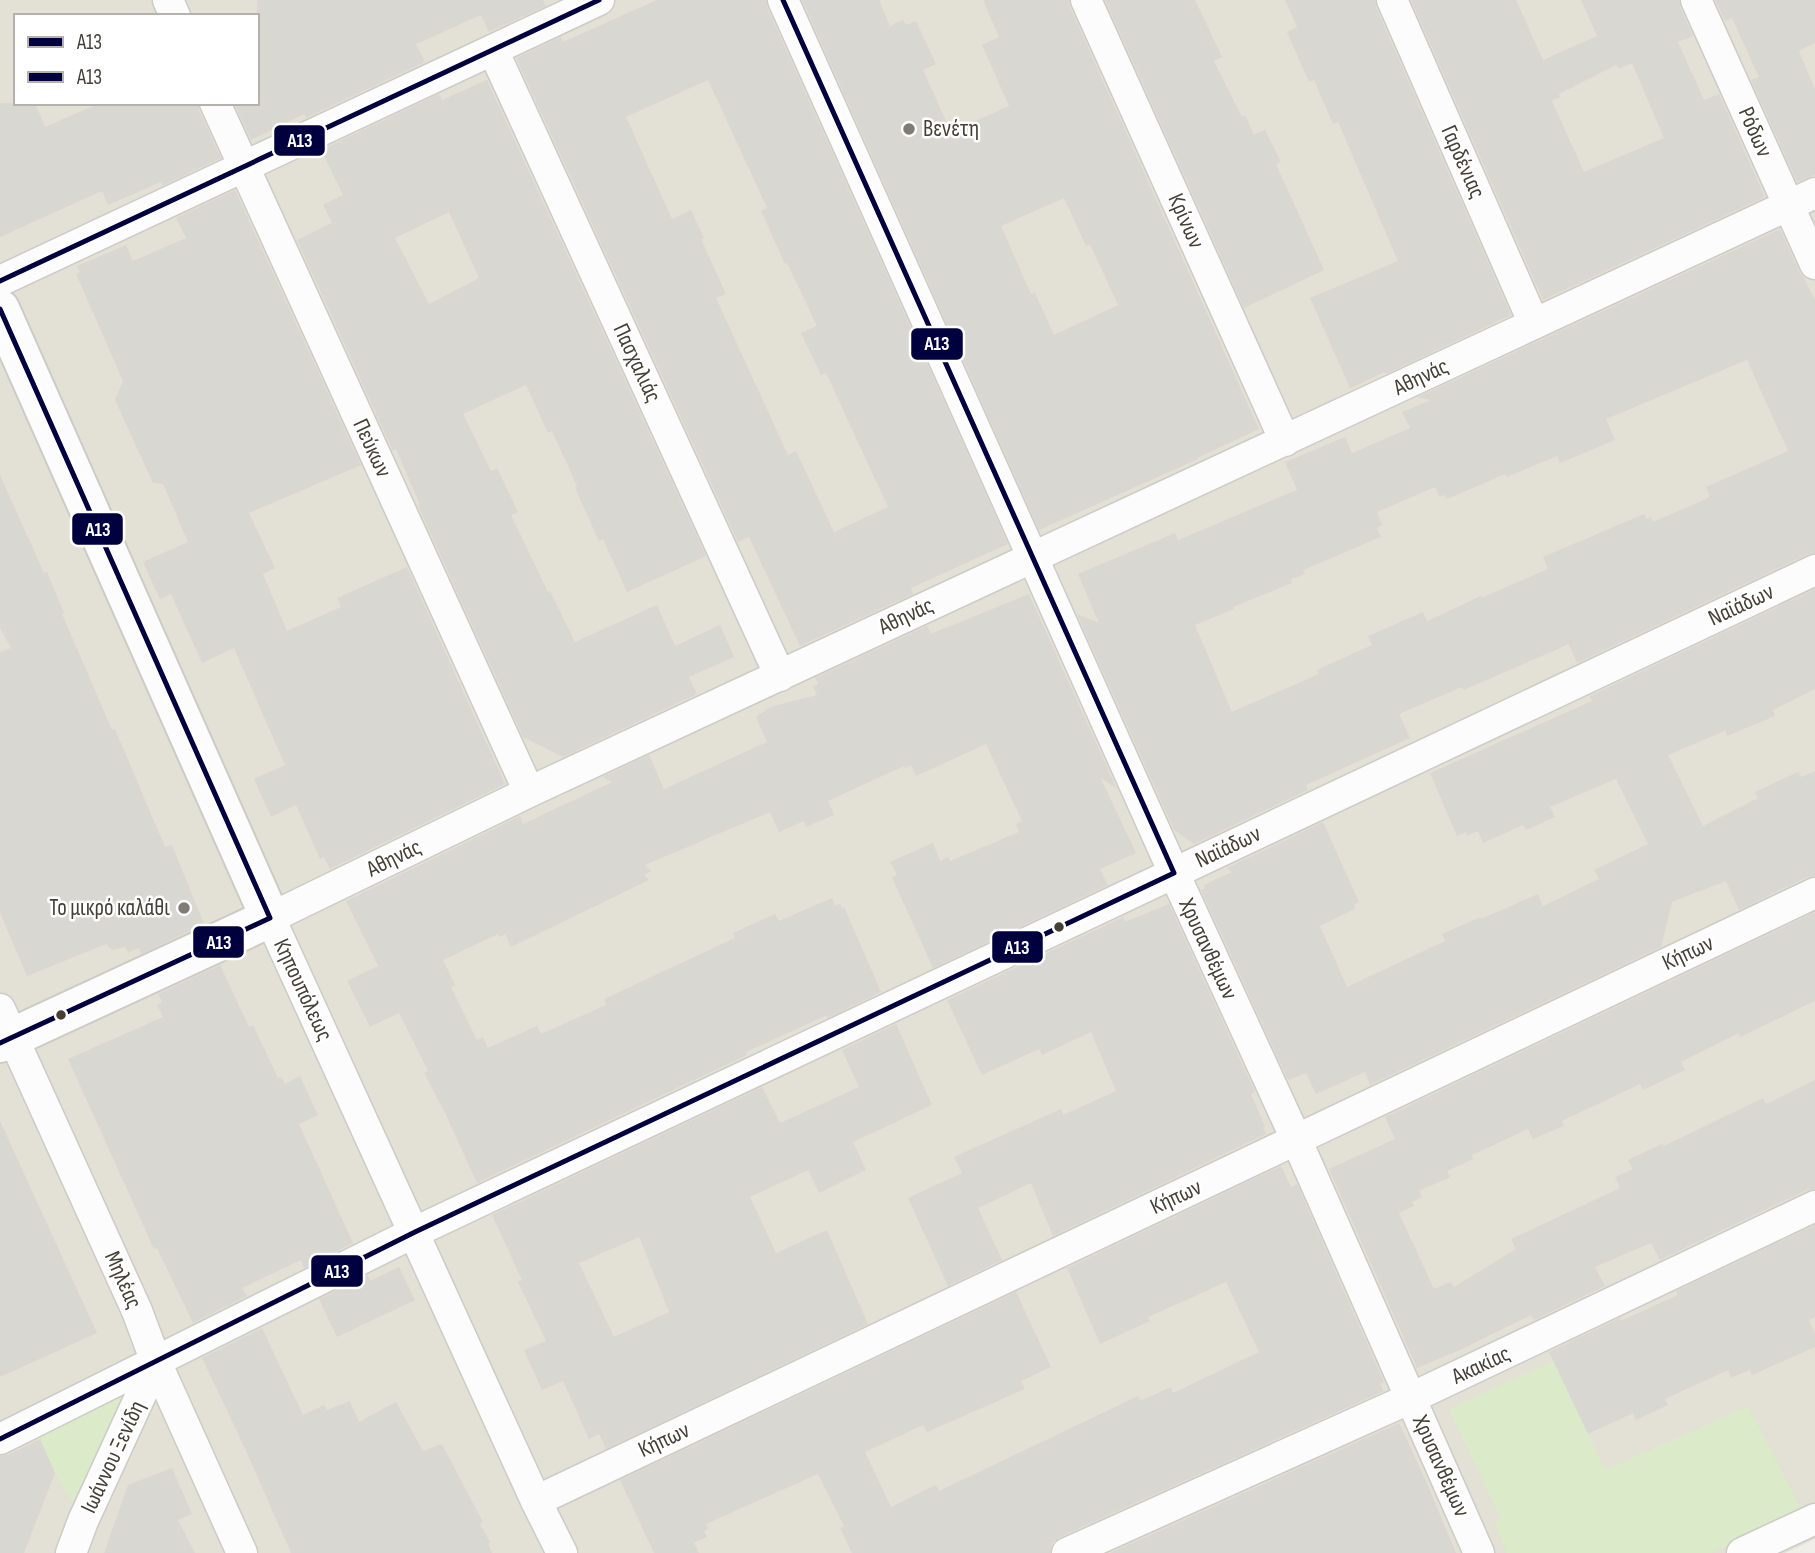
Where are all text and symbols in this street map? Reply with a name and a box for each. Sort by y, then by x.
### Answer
legend [14,14,259,105]
text: A13 [76,30,102,55]
text: Α13 [76,65,102,90]
street label: Ρόδων [1732,103,1778,161]
place label: Βενέτη [923,115,979,143]
marker: Βενέτη [901,121,917,137]
street label: Γαρδένιας [1435,121,1491,203]
line badge: A13 [273,124,326,157]
text: A13 [286,130,313,153]
street label: Κρίνων [1162,189,1210,253]
street label: Πασχαλιάς [607,319,667,407]
line badge: A13 [910,327,964,361]
text: A13 [923,333,950,356]
street label: Αθηνάς [1388,352,1453,402]
street label: Πεύκων [346,414,398,482]
line badge: Α13 [71,512,124,546]
text: Α13 [84,519,111,542]
street label: Ναϊάδων [1704,578,1778,632]
street label: Αθηνάς [873,591,938,641]
street label: Ναϊάδων [1191,820,1265,874]
street label: Αθηνάς [361,833,426,884]
street label: Χρυσανθέμων [1172,893,1244,1004]
place label: Το μικρό καλάθι [49,894,170,922]
marker: Το μικρό καλάθι [176,900,192,916]
unlabelled marker [1052,920,1066,934]
line badge: Α13 [192,925,245,959]
street label: Κήπων [1658,929,1718,977]
line badge: A13 [991,930,1044,964]
text: Α13 [205,932,232,955]
street label: Κηπουπόλεως [267,934,339,1046]
text: A13 [1003,937,1030,960]
unlabelled marker [54,1008,68,1022]
street label: Κήπων [1146,1173,1206,1221]
street label: Μηλέας [98,1247,148,1313]
line badge: A13 [310,1254,364,1288]
text: A13 [323,1261,350,1284]
street label: Ακακίας [1446,1339,1515,1391]
street label: Ιωάννου Ξενίδη [75,1396,151,1518]
street label: Χρυσανθέμων [1406,1410,1476,1521]
street label: Κήπων [634,1416,694,1464]

